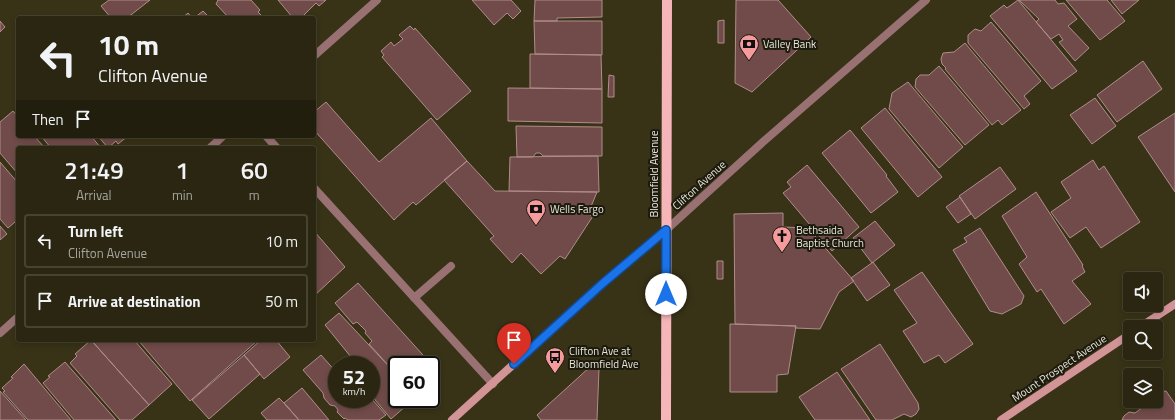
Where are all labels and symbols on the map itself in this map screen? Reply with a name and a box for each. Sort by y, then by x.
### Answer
bank icon: Valley Bank [738,33,760,61]
place label: Valley Bank [763,36,817,52]
street label: Bloomfield Avenue [646,130,662,217]
street label: Clifton Avenue [669,156,730,213]
bank icon: Wells Fargo [525,198,547,226]
place label: Wells Fargo [550,201,604,217]
place label: Bethsaida Baptist Church [796,222,864,251]
church icon: Bethsaida Baptist Church [771,225,793,253]
position arrow [645,273,687,315]
pin [497,323,531,364]
street label: Mount Prospect Avenue [1009,330,1110,406]
place label: Clifton Ave at Bloomfield Ave [569,343,639,372]
bus stop icon: Clifton Ave at Bloomfield Ave [544,346,566,374]
speed limit sign: 60 [388,356,440,408]

